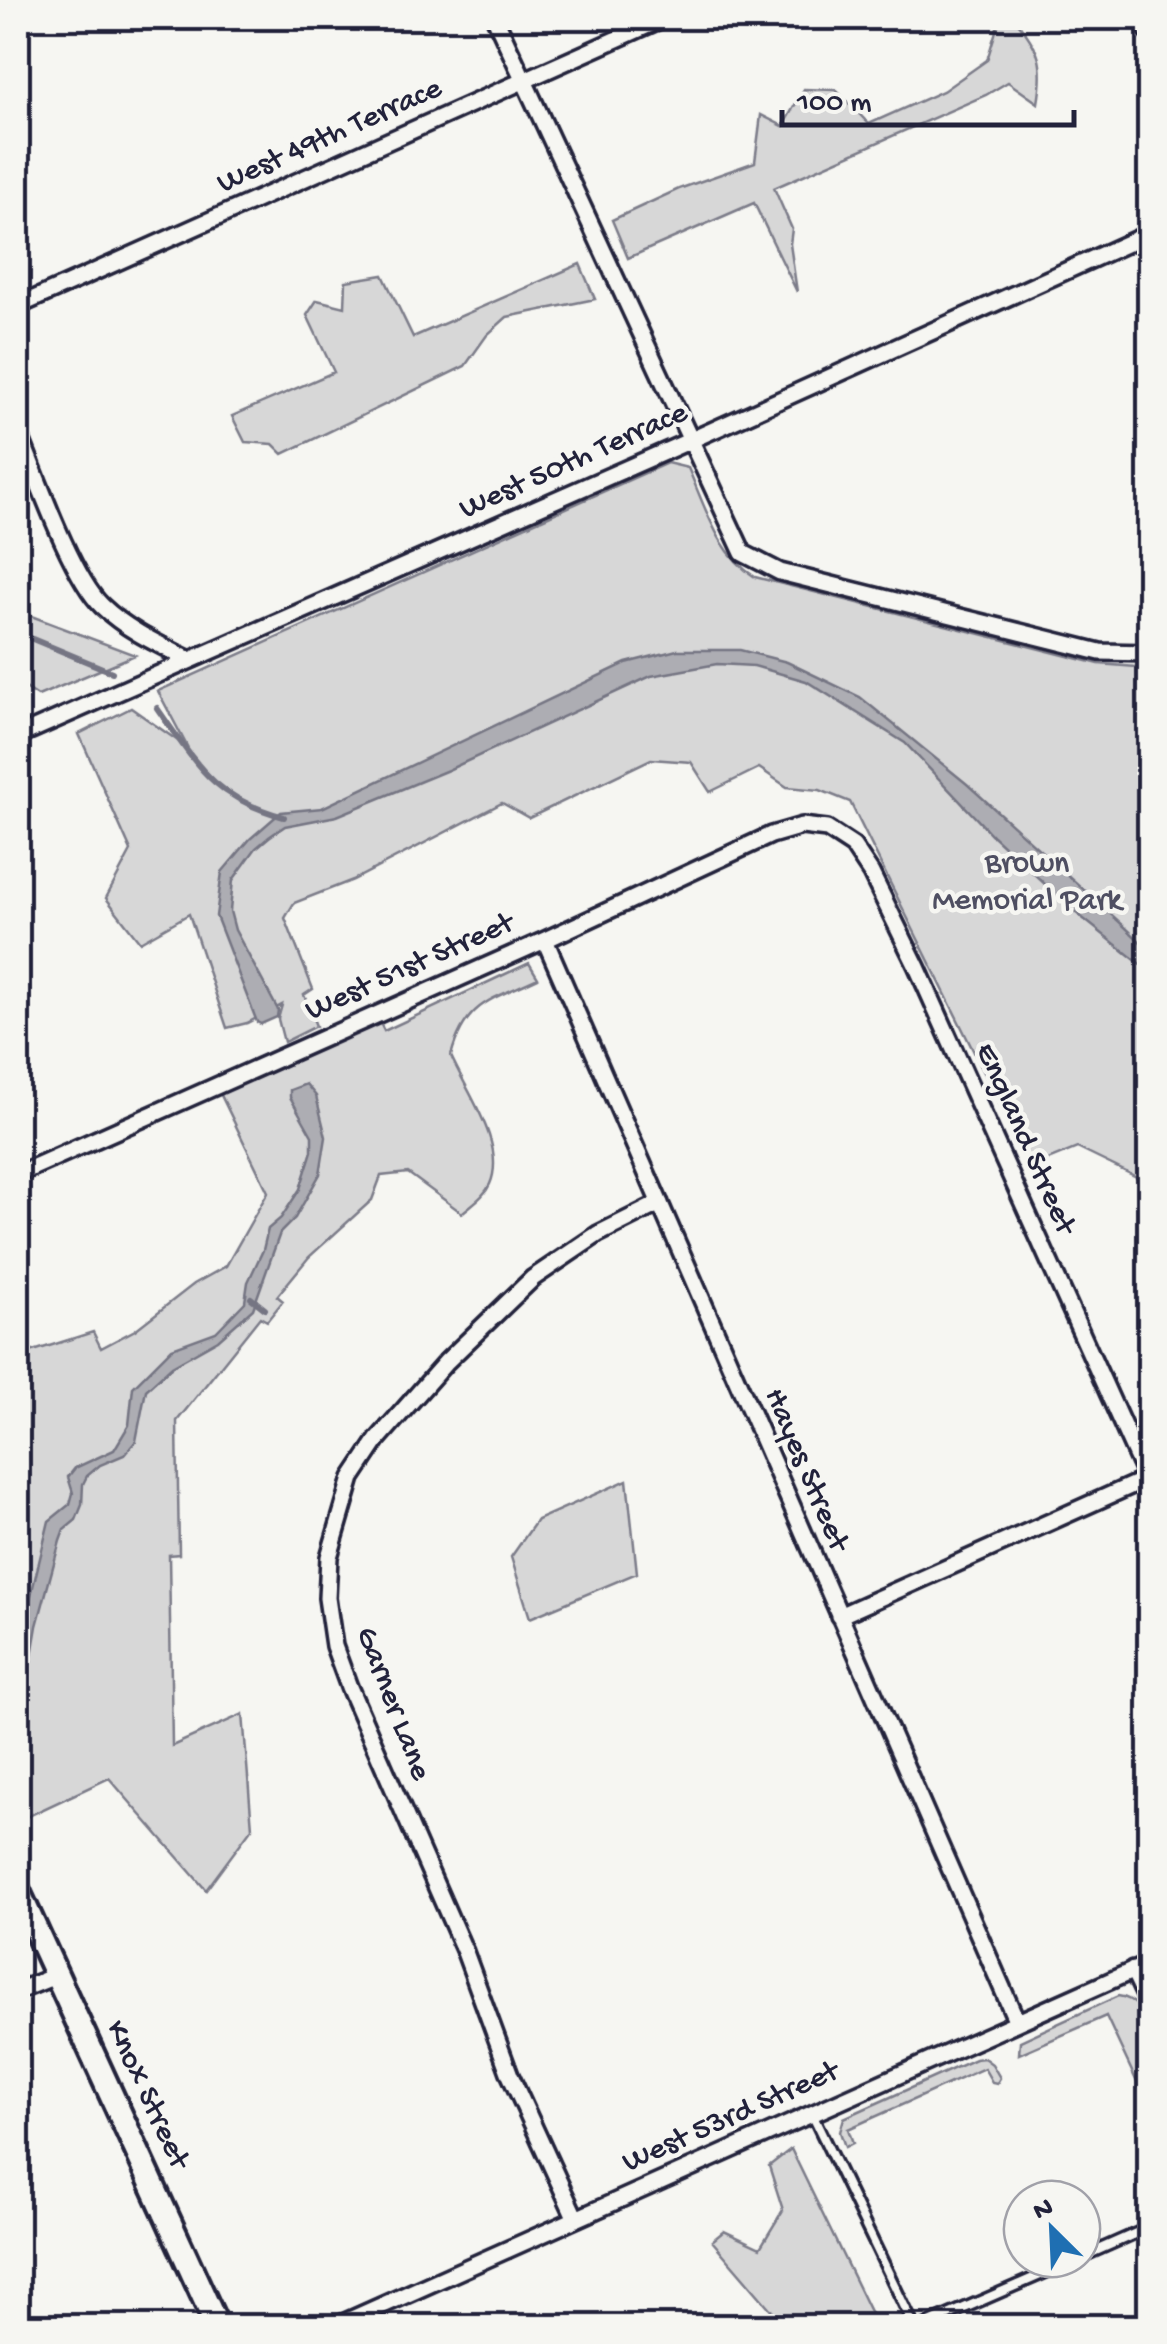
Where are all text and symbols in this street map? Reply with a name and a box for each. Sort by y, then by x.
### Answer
scale bar [782,65,1074,127]
street label: West 49th Terrace [212,70,449,204]
text: 100 m [796,87,872,122]
street label: West 50th Terrace [454,394,694,529]
park label: Brown Memorial Park [932,846,1125,921]
street label: West 51st Street [300,904,523,1031]
street label: England Street [965,1038,1084,1243]
street label: Hayes Street [754,1383,857,1560]
street label: Garner Lane [345,1622,439,1786]
street label: Knox Street [95,2015,198,2178]
street label: West 53rd Street [617,2052,848,2183]
north arrow [1002,2179,1102,2279]
text: N [1029,2191,1059,2229]

